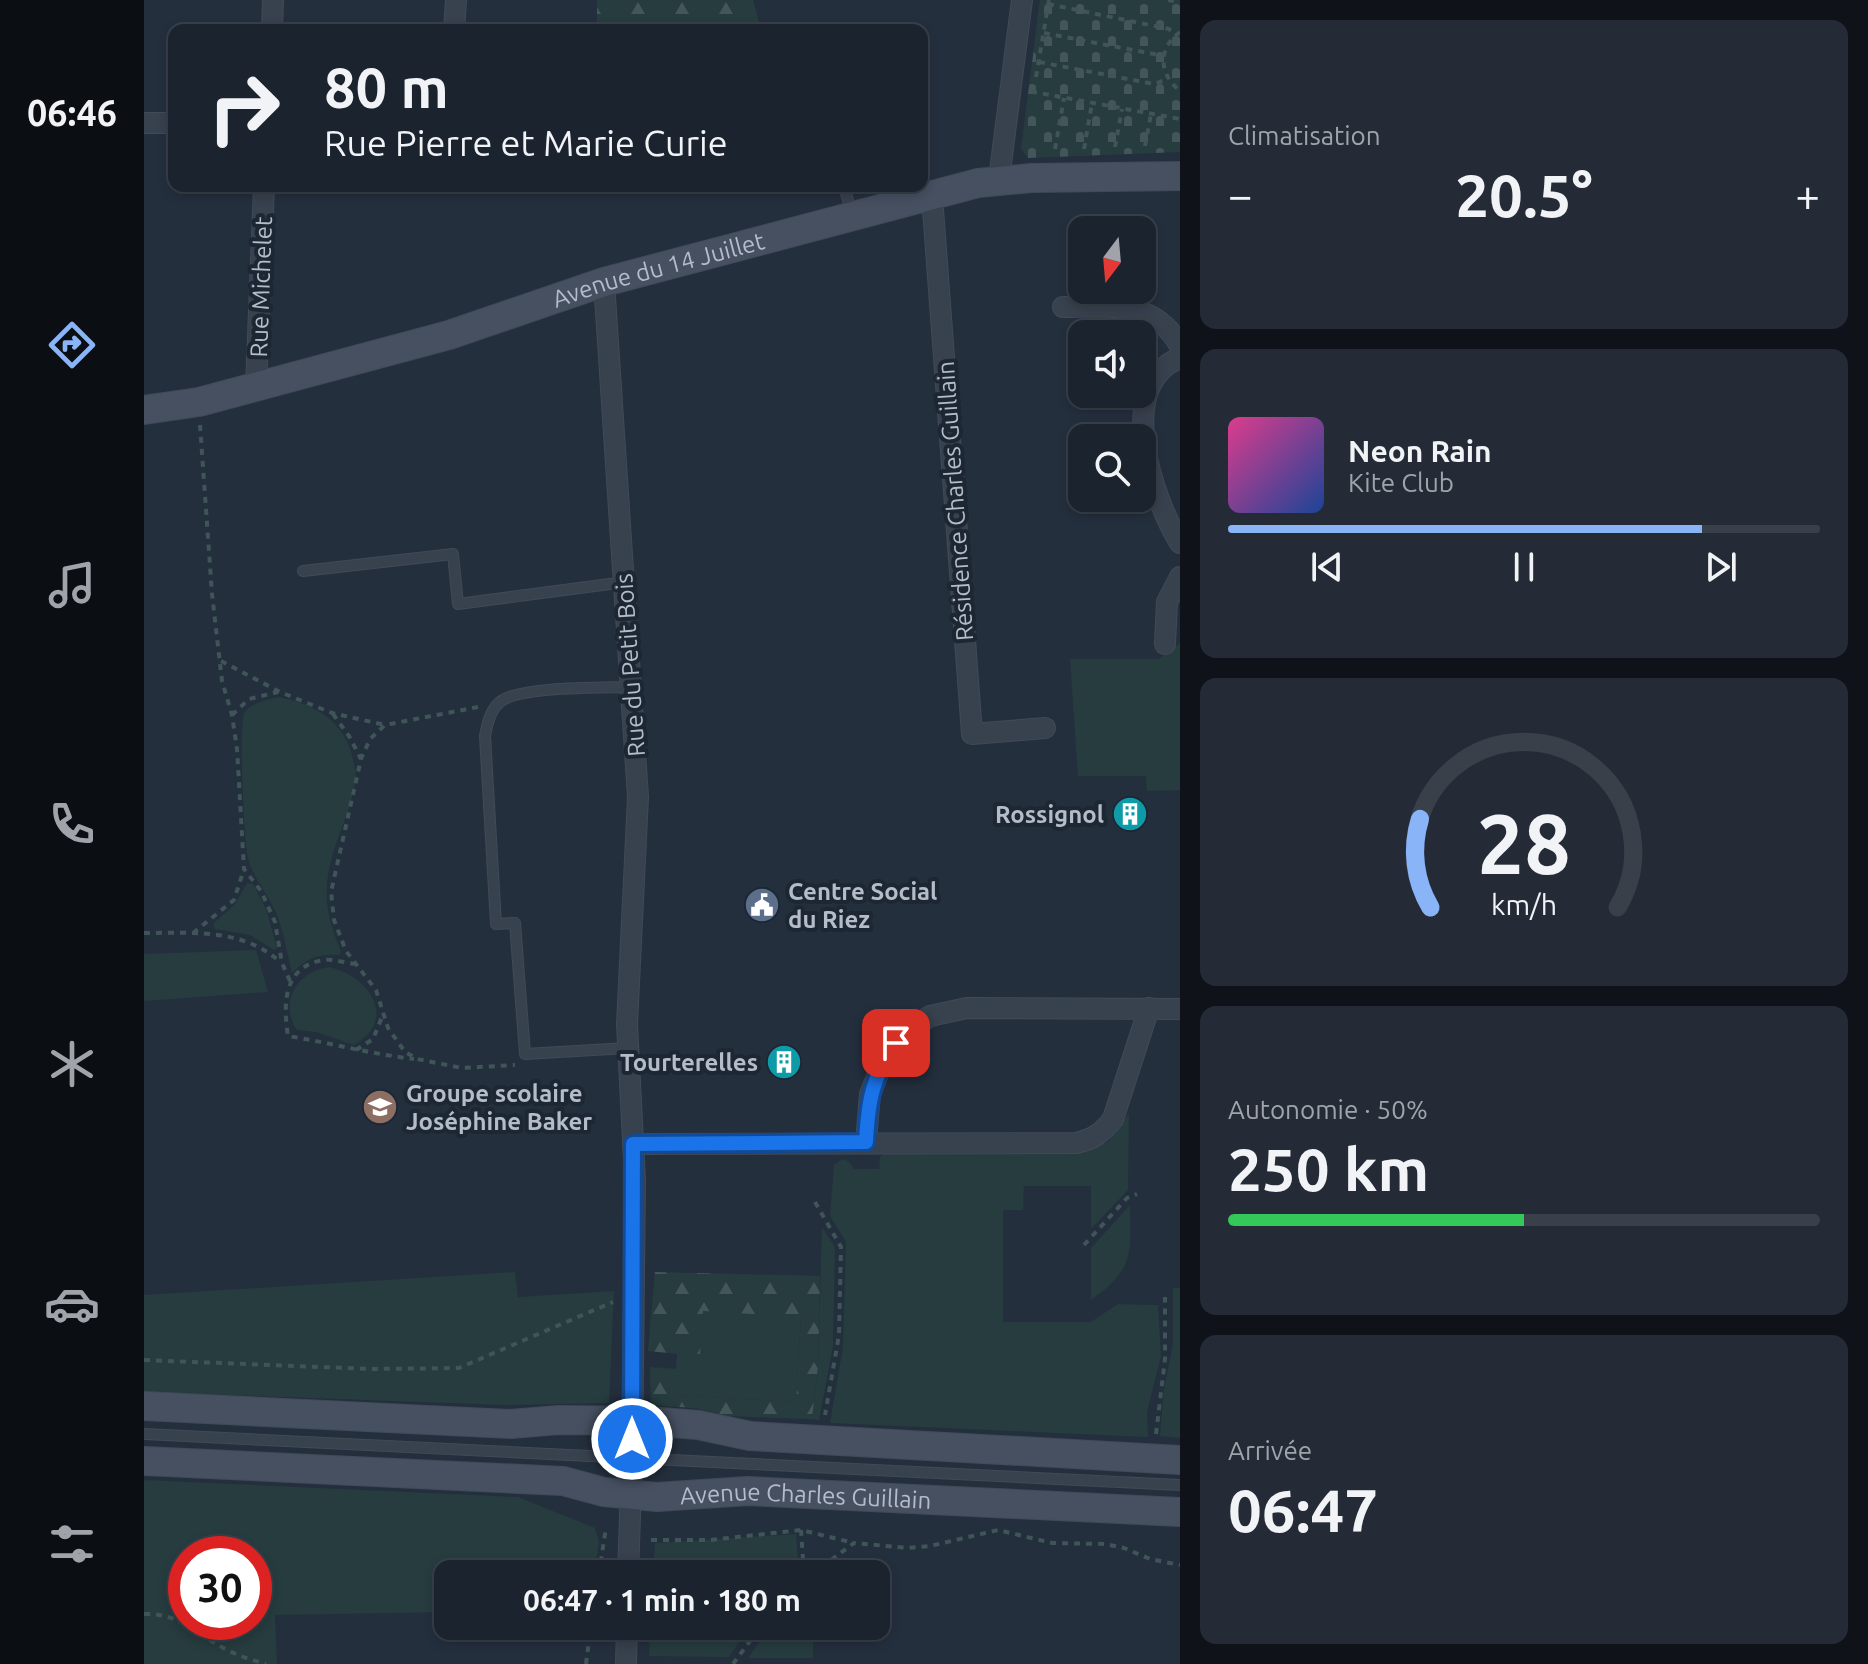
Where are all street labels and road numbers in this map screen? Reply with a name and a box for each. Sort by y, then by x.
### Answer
street label: Rue Michelet [245,215,277,358]
street label: Avenue du 14 Juillet [549,227,768,312]
street label: Résidence Charles Guillain [932,360,978,642]
street label: Rue du Petit Bois [610,573,650,757]
street label: Avenue Charles Guillain [679,1477,932,1513]

